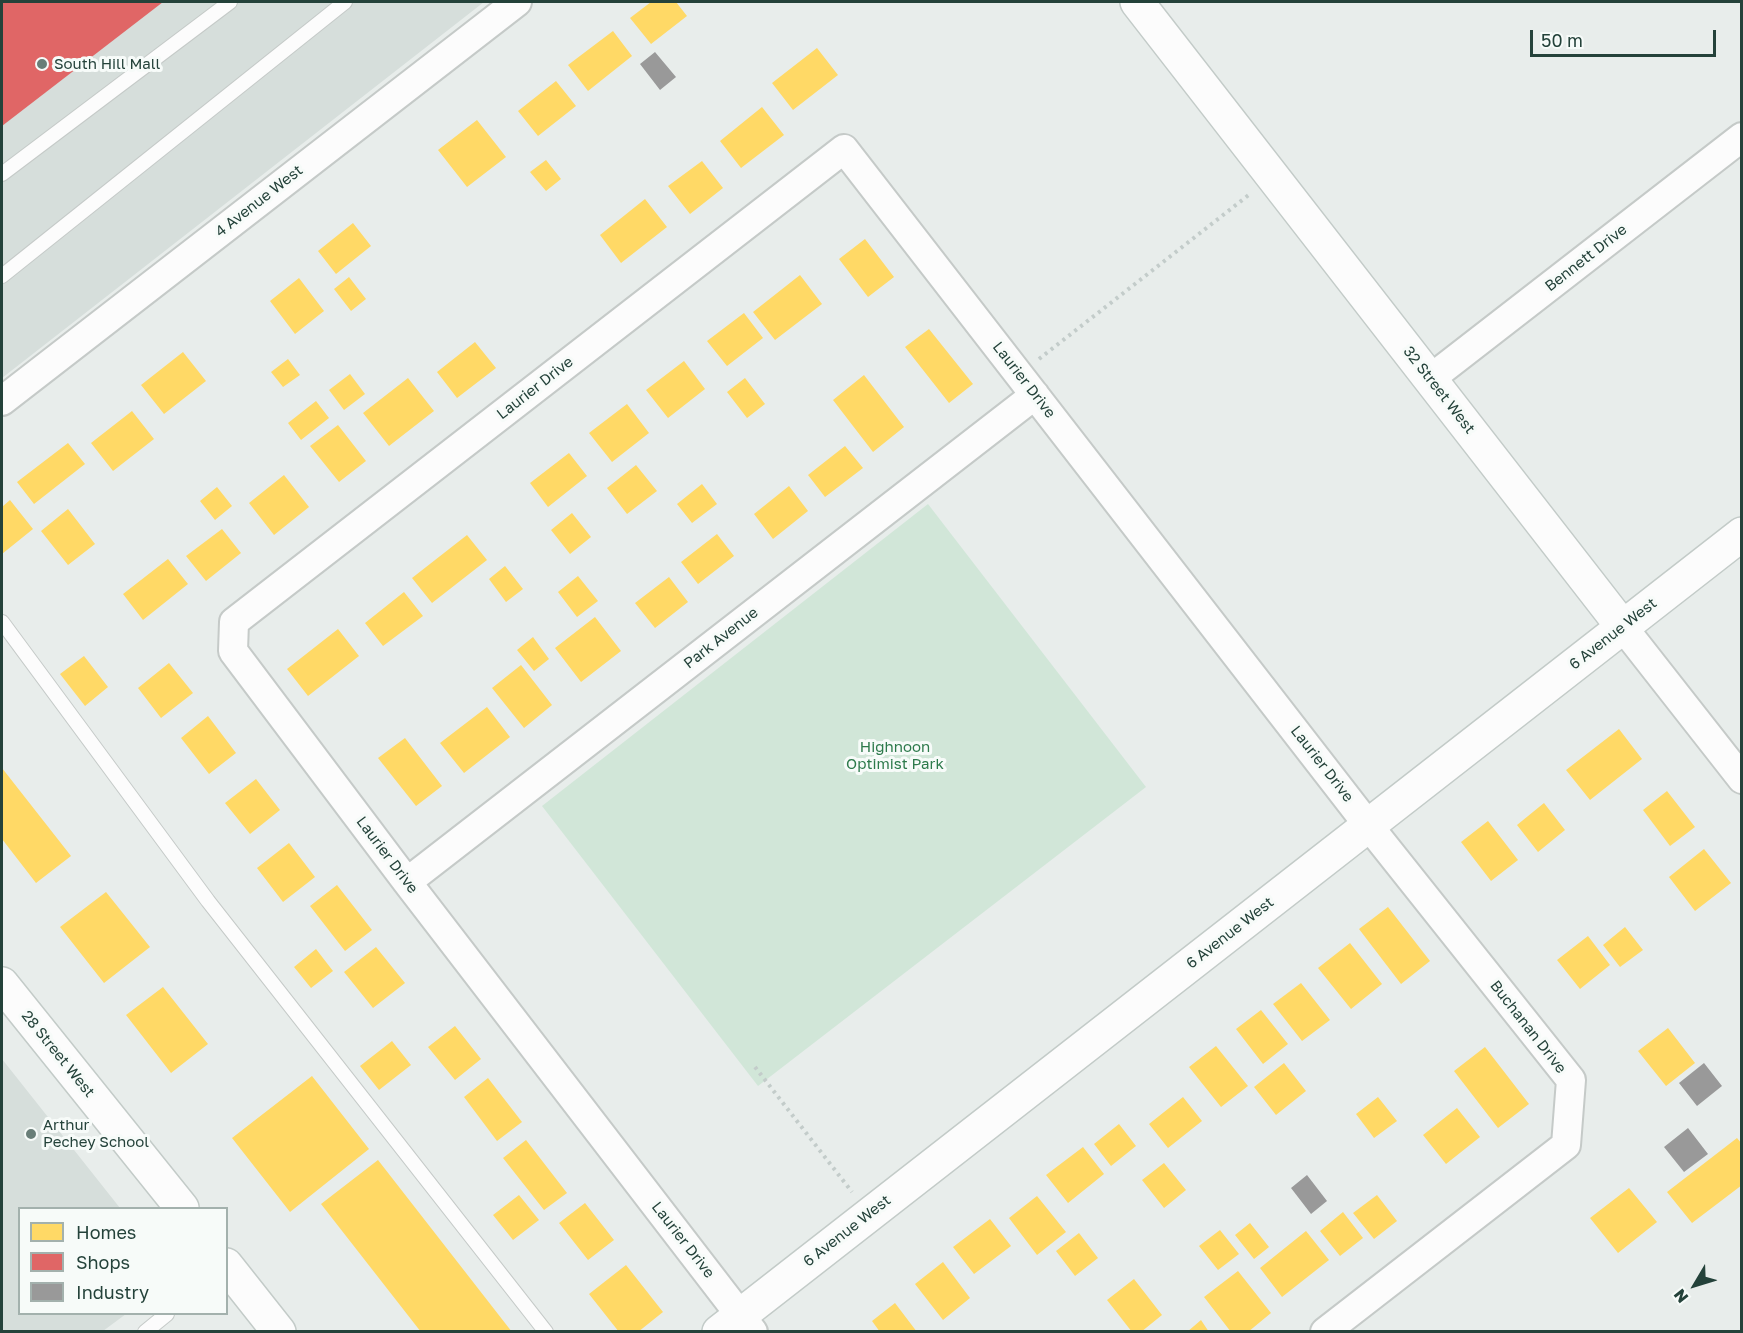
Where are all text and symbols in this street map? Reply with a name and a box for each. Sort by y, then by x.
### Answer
scale bar [1533,18,1719,56]
text: 50 m [1541,29,1583,51]
place label: South Hill Mall [54,55,160,73]
marker: South Hill Mall [35,57,49,71]
street label: 4 Avenue West [212,161,306,241]
street label: Bennett Drive [1542,221,1630,295]
street label: Laurier Drive [989,338,1059,422]
street label: 32 Street West [1399,343,1479,437]
street label: Laurier Drive [493,353,577,423]
street label: 6 Avenue West [1566,594,1660,674]
street label: Park Avenue [680,603,762,673]
street label: Laurier Drive [1287,722,1357,806]
park label: Highnoon Optimist Park [846,738,944,773]
street label: Laurier Drive [352,813,422,897]
street label: 6 Avenue West [1183,893,1277,973]
street label: Buchanan Drive [1486,977,1570,1077]
street label: 28 Street West [18,1007,98,1101]
place label: Arthur Pechey School [43,1116,149,1151]
marker: Arthur Pechey School [24,1127,38,1141]
street label: 6 Avenue West [800,1191,894,1271]
street label: Laurier Drive [648,1198,718,1282]
legend [18,1207,228,1315]
text: Homes [76,1221,136,1243]
text: Shops [76,1251,130,1273]
north arrow [1665,1255,1725,1315]
text: Industry [76,1281,149,1303]
text: N [1669,1285,1692,1307]

